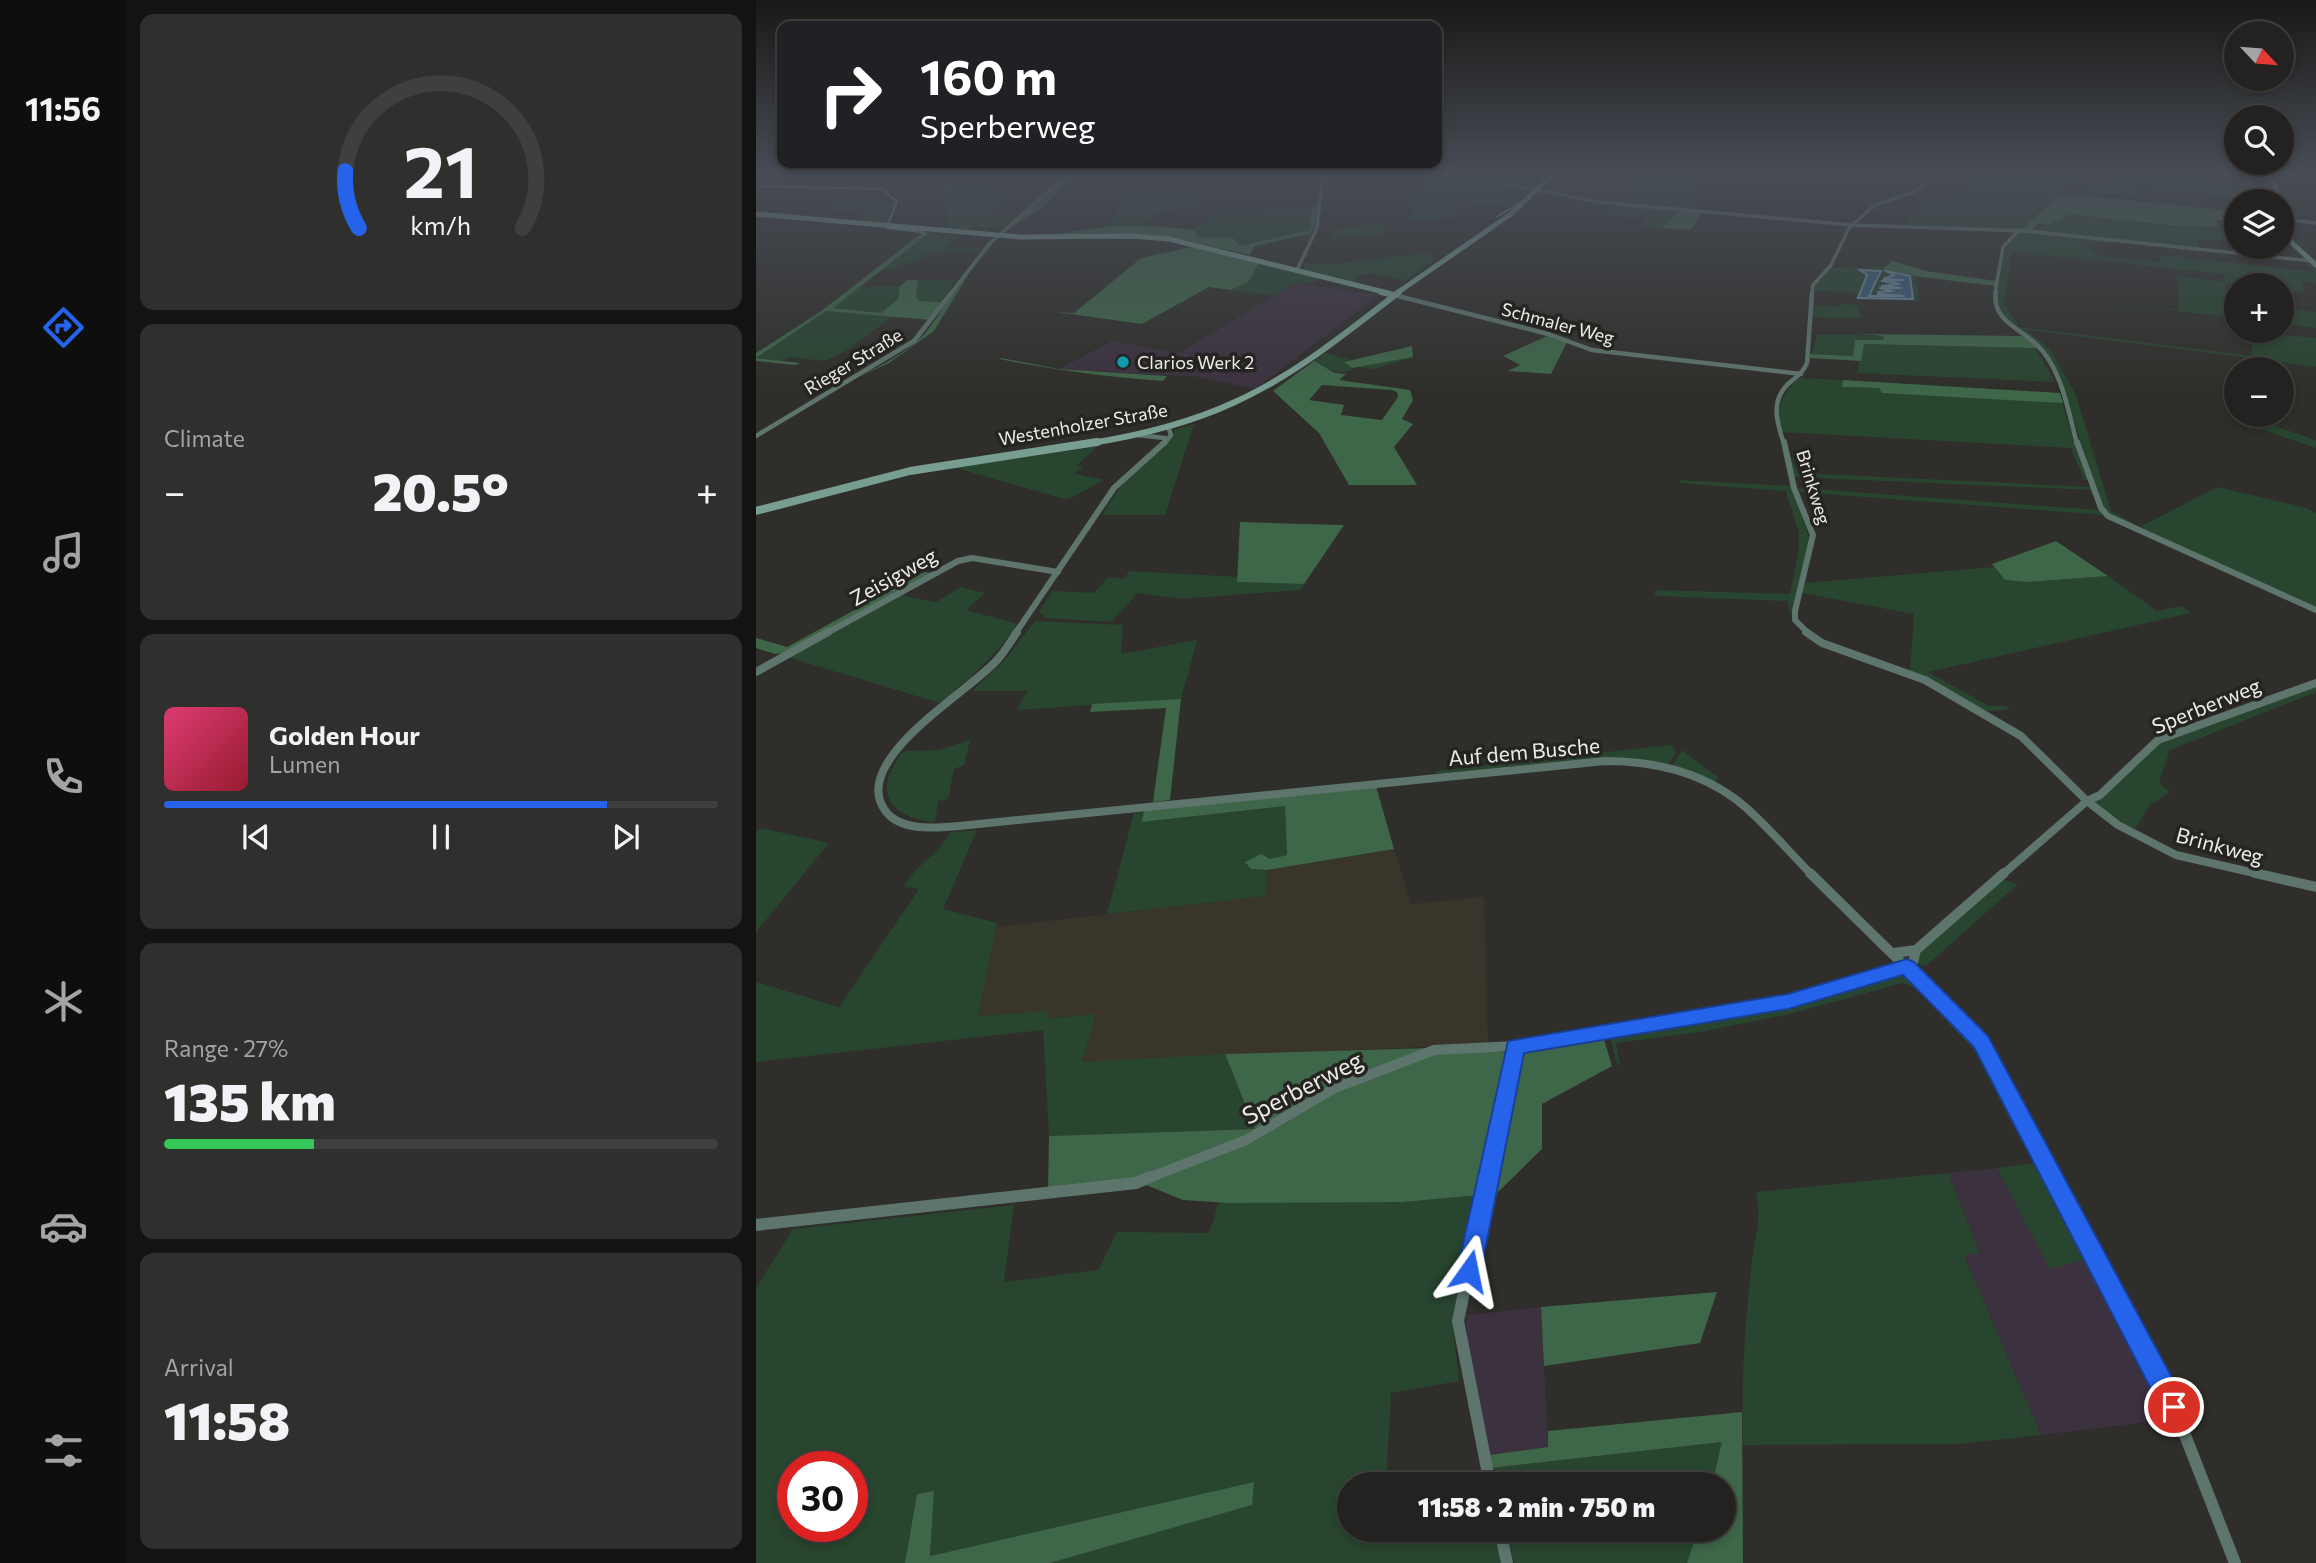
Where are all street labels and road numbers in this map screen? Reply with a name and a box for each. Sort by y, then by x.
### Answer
street label: Schmaler Weg [1499,297,1617,349]
street label: Rieger Straße [800,323,906,399]
street label: Westenholzer Straße [997,398,1169,450]
street label: Brinkweg [1792,447,1836,527]
street label: Zeisigweg [845,542,941,610]
street label: Sperberweg [2148,672,2264,738]
street label: Auf dem Busche [1447,732,1601,770]
street label: Brinkweg [2173,821,2267,869]
street label: Sperberweg [1237,1044,1367,1130]

